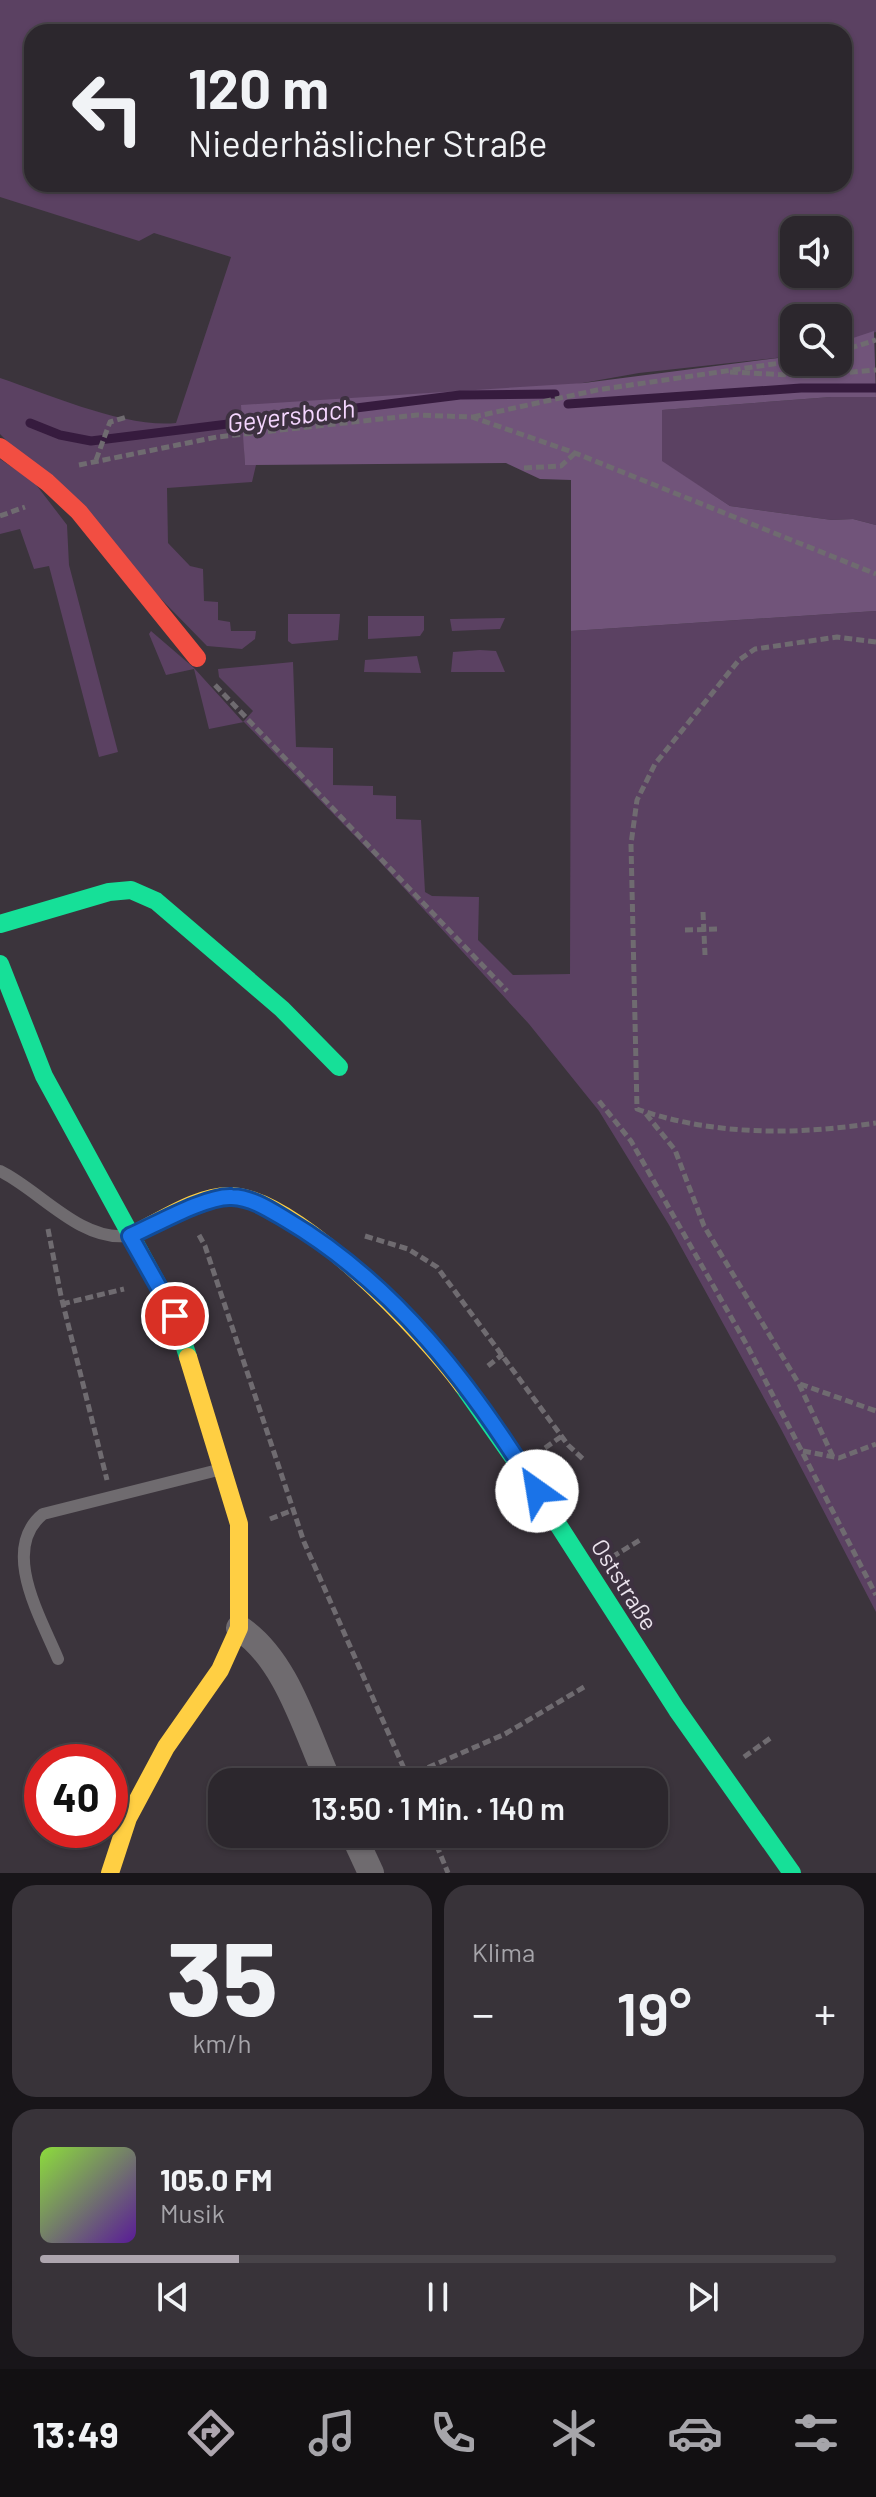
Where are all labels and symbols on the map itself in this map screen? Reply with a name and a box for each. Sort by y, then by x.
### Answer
water label: Geyersbach [225,391,357,438]
pin [141,1282,209,1350]
position arrow [495,1449,579,1533]
street label: Oststraße [586,1533,665,1635]
speed limit sign: 40 [24,1744,128,1848]

